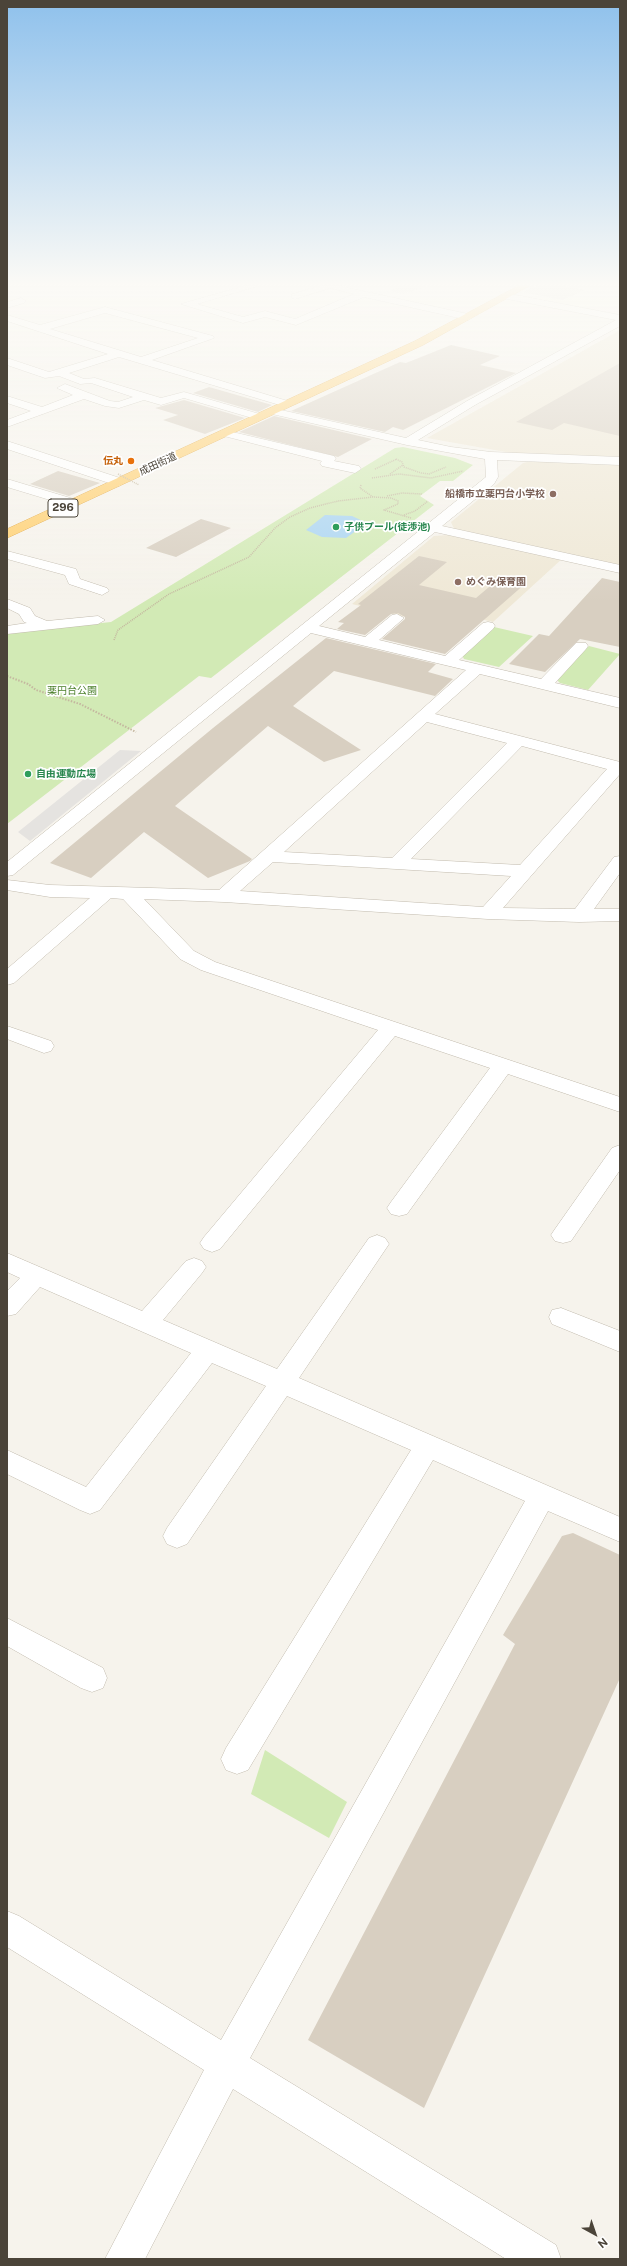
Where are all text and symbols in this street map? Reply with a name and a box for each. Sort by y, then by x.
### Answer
street label: 成田街道 [137,450,179,478]
place label: 伝丸 [103,455,123,467]
marker: 伝丸 [126,456,136,466]
place label: 船橋市立薬円台小学校 [445,488,545,500]
marker: 船橋市立薬円台小学校 [548,489,558,499]
road number: 296 [48,499,78,517]
place label: 子供プール(徒渉池) [344,521,431,533]
marker: 子供プール(徒渉池) [331,522,341,532]
place label: めぐみ保育園 [466,576,526,588]
marker: めぐみ保育園 [453,577,463,587]
park label: 薬円台公園 [47,685,97,697]
place label: 自由運動広場 [36,768,96,780]
marker: 自由運動広場 [23,769,33,779]
north arrow [575,2214,615,2254]
text: N [596,2236,610,2251]

